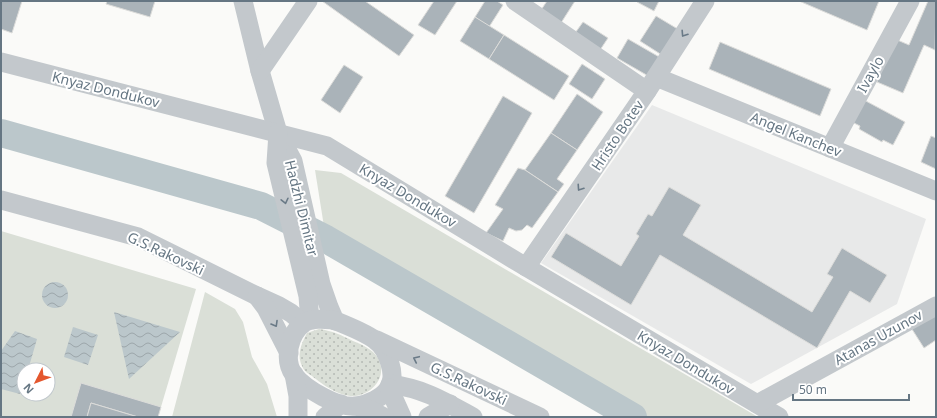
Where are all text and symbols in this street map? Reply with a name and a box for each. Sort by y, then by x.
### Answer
one-way arrow [681,30,689,37]
street label: Ivaylo [852,52,888,96]
street label: Knyaz Dondukov [50,66,162,112]
street label: Hristo Botev [586,95,648,174]
street label: Angel Kanchev [748,107,845,161]
street label: Hadzhi Dimitar [281,158,323,258]
street label: Knyaz Dondukov [356,159,461,232]
one-way arrow [578,184,585,191]
one-way arrow [280,198,288,204]
street label: G.S.Rakovski [125,227,207,279]
street label: Atanas Uzunov [830,304,926,369]
one-way arrow [270,319,277,327]
street label: Knyaz Dondukov [634,326,739,399]
one-way arrow [413,356,420,364]
street label: G.S.Rakovski [428,357,510,409]
north arrow [16,362,56,402]
scale bar [793,376,909,402]
text: N [20,381,37,397]
text: 50 m [799,381,827,398]

